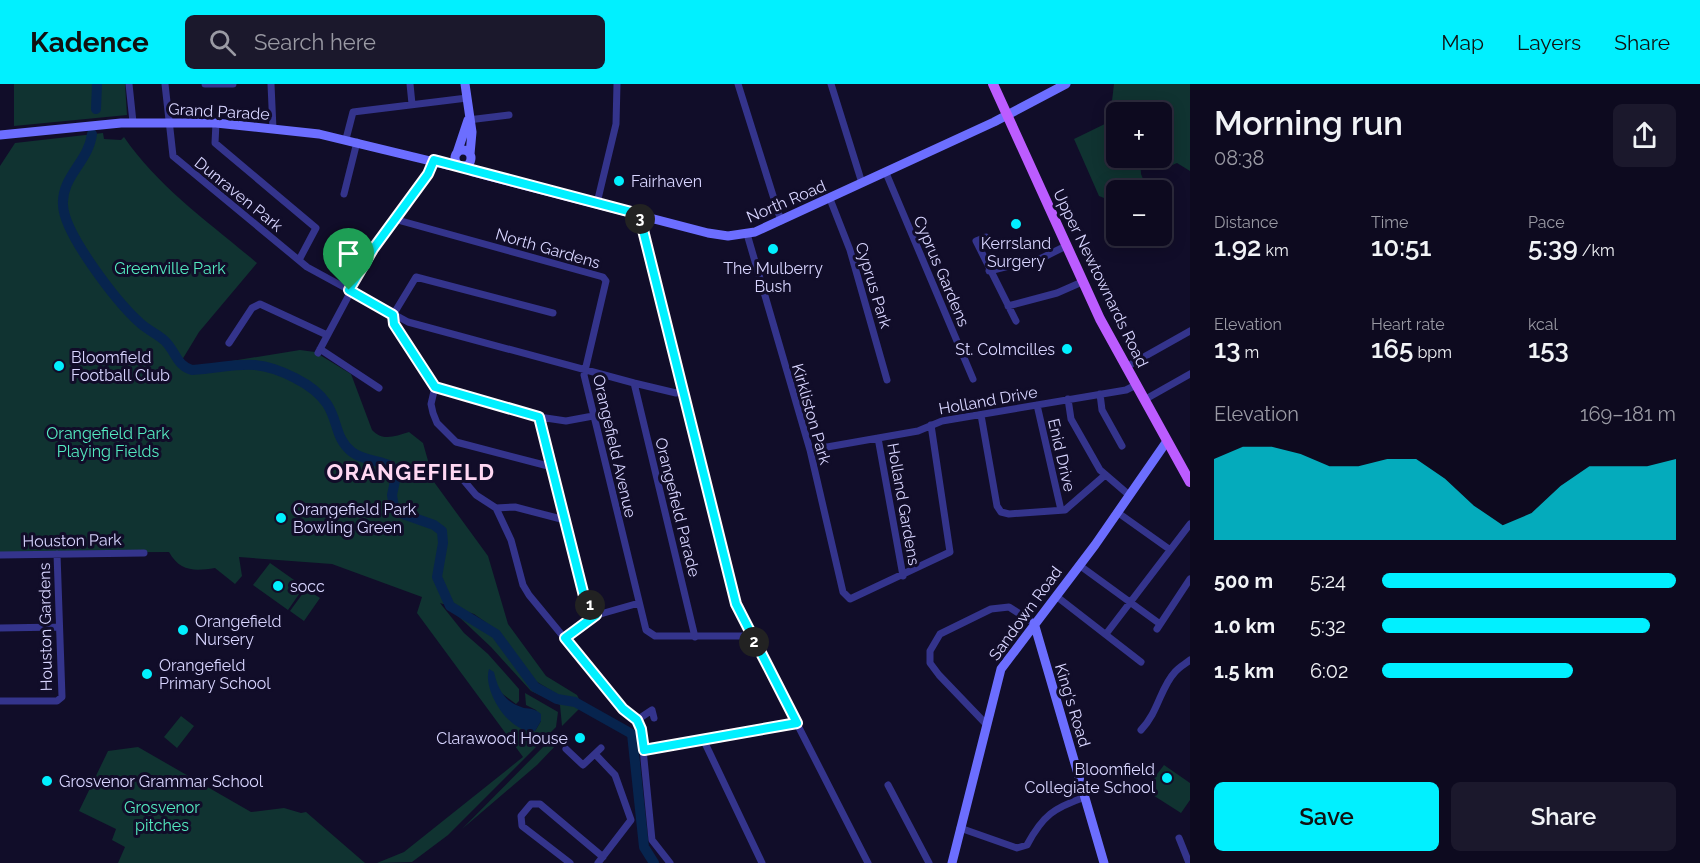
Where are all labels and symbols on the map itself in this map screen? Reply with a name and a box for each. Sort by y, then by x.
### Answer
street label: Grand Parade [168,99,270,124]
street label: Dunraven Park [191,153,287,236]
place label: Fairhaven [631,172,702,191]
marker: Fairhaven [612,174,626,188]
street label: North Road [744,176,829,227]
street label: Upper Newtownards Road [1049,186,1152,370]
pin: 3 [625,204,655,234]
street label: Cyprus Gardens [910,213,974,330]
marker: Kerrsland Surgery [1009,217,1023,231]
street label: North Gardens [493,224,603,273]
pin [323,228,374,290]
place label: Kerrsland Surgery [981,234,1051,271]
street label: Cyprus Park [851,240,896,331]
marker: The Mulberry Bush [766,242,780,256]
park label: Greenville Park [114,259,226,278]
place label: The Mulberry Bush [723,259,823,296]
place label: St. Colmcilles [955,340,1055,359]
marker: St. Colmcilles [1060,342,1074,356]
place label: Bloomfield Football Club [71,348,170,385]
marker: Bloomfield Football Club [52,359,66,373]
street label: Kirkliston Park [788,361,835,467]
street label: Orangefield Avenue [589,373,640,520]
street label: Holland Drive [937,382,1039,419]
street label: Enid Drive [1044,417,1079,494]
park label: Orangefield Park Playing Fields [46,424,170,461]
street label: Orangefield Parade [651,436,704,579]
street label: Holland Gardens [883,441,924,567]
district label: ORANGEFIELD [326,459,496,485]
place label: Orangefield Park Bowling Green [293,500,417,537]
marker: Orangefield Park Bowling Green [274,511,288,525]
street label: Houston Park [22,530,122,551]
street label: Houston Gardens [35,562,56,691]
street label: Sandown Road [985,562,1066,664]
place label: socc [290,577,325,596]
marker: socc [271,579,285,593]
pin: 1 [575,590,605,620]
place label: Orangefield Nursery [195,612,282,649]
marker: Orangefield Nursery [176,623,190,637]
pin: 2 [739,627,769,657]
place label: Orangefield Primary School [159,656,271,693]
street label: King's Road [1051,661,1094,749]
marker: Orangefield Primary School [140,667,154,681]
place label: Clarawood House [436,729,568,748]
marker: Clarawood House [573,731,587,745]
place label: Bloomfield Collegiate School [1024,760,1156,797]
marker: Bloomfield Collegiate School [1160,771,1174,785]
place label: Grosvenor Grammar School [59,772,264,791]
marker: Grosvenor Grammar School [40,774,54,788]
park label: Grosvenor pitches [124,798,200,835]

